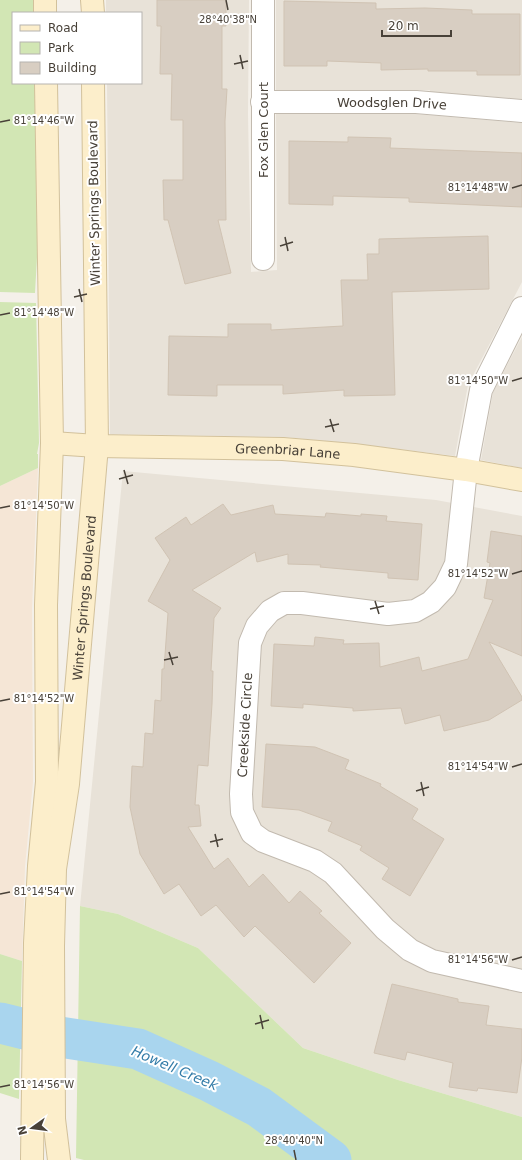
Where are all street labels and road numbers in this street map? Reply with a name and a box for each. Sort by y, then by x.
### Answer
street label: Fox Glen Court [256,82,271,178]
street label: Woodsglen Drive [337,94,448,112]
street label: Winter Springs Boulevard [85,120,103,286]
street label: Greenbriar Lane [235,441,341,461]
street label: Winter Springs Boulevard [69,515,99,681]
street label: Creekside Circle [235,672,255,778]

